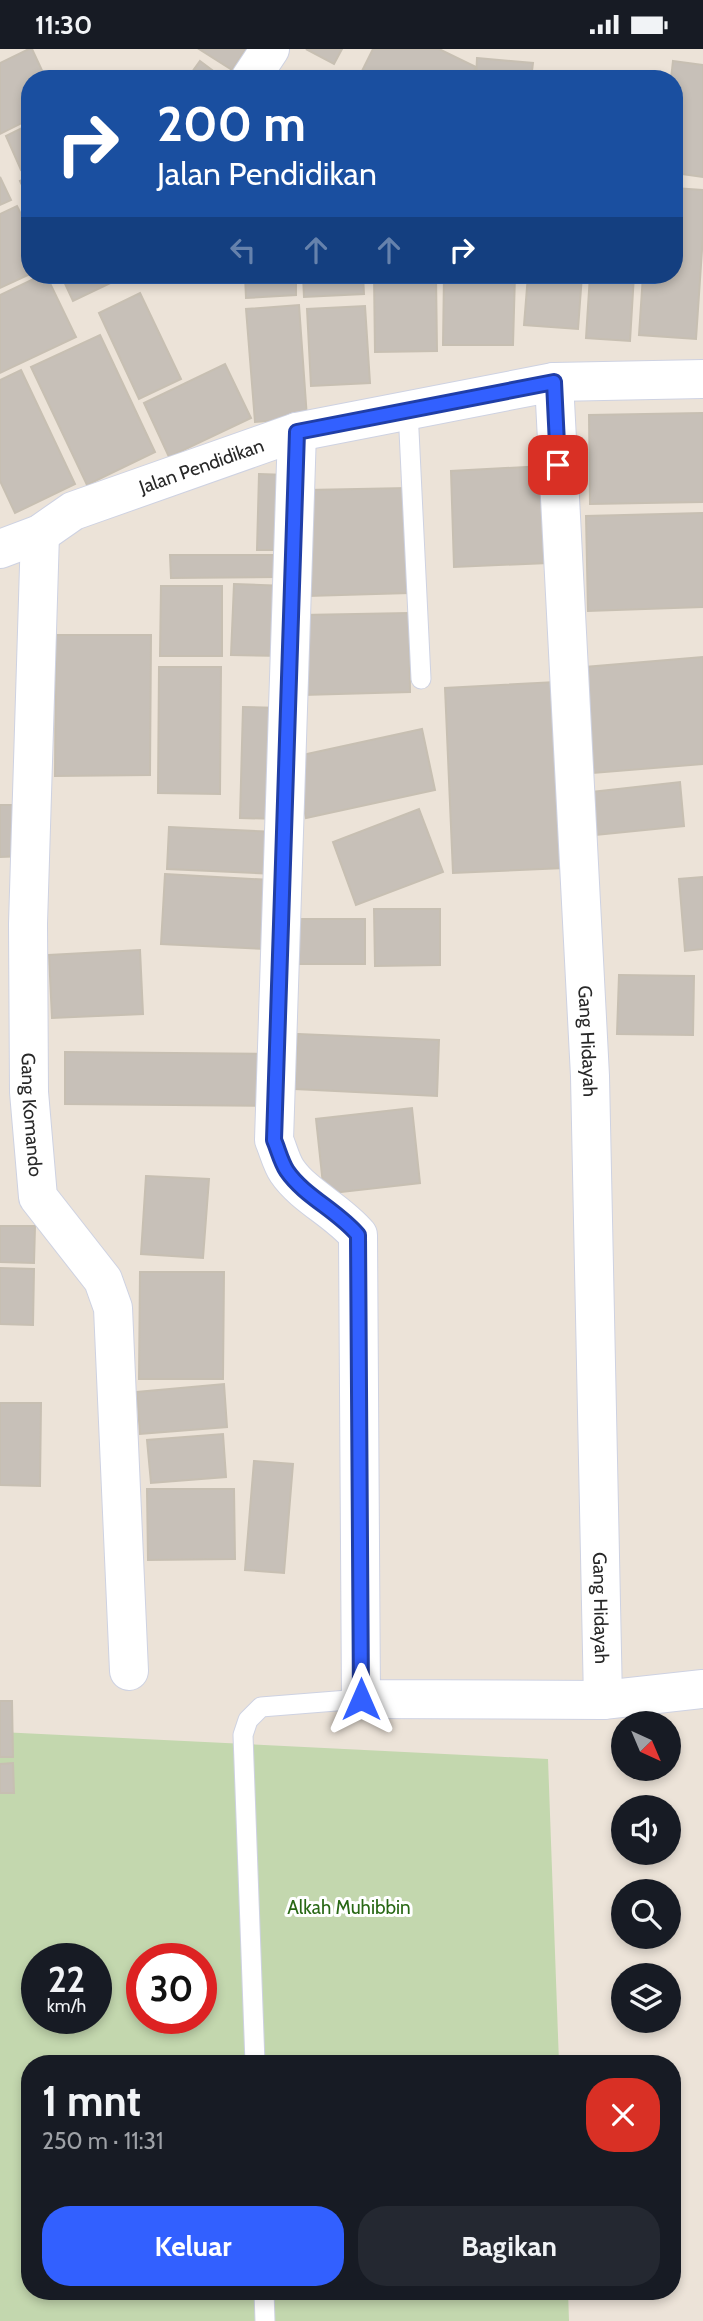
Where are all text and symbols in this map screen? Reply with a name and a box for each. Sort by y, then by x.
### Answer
text: 11:30 [35,9,92,41]
text: 200 m [157,94,306,153]
icon: right [42,98,133,189]
text: Jalan Pendidikan [157,154,377,193]
icon: left [224,231,262,269]
icon: ahead [297,231,335,269]
icon: ahead [370,231,408,269]
icon: right [443,231,481,269]
street label: Jalan Pendidikan [135,434,267,499]
pin [528,435,588,495]
icon: arrive [539,446,577,484]
street label: Gang Hidayah [573,985,601,1097]
street label: Gang Komando [17,1053,47,1178]
street label: Gang Hidayah [588,1552,613,1664]
position arrow [324,1662,398,1736]
north arrow [611,1711,681,1781]
map controls [611,1711,681,2033]
button: sound [611,1795,681,1865]
button: search [611,1879,681,1949]
park label: Alkah Muhibbin [287,1896,411,1919]
speed limit sign: 30 [126,1943,217,2034]
text: 22 [48,1958,85,2001]
button: layers [611,1963,681,2033]
text: km/h [47,1995,86,2017]
text: 1 mnt [42,2075,141,2127]
button: close [586,2078,660,2152]
text: 250 m · 11:31 [42,2127,163,2155]
button: Keluar [42,2206,344,2286]
button: Bagikan [358,2206,660,2286]

